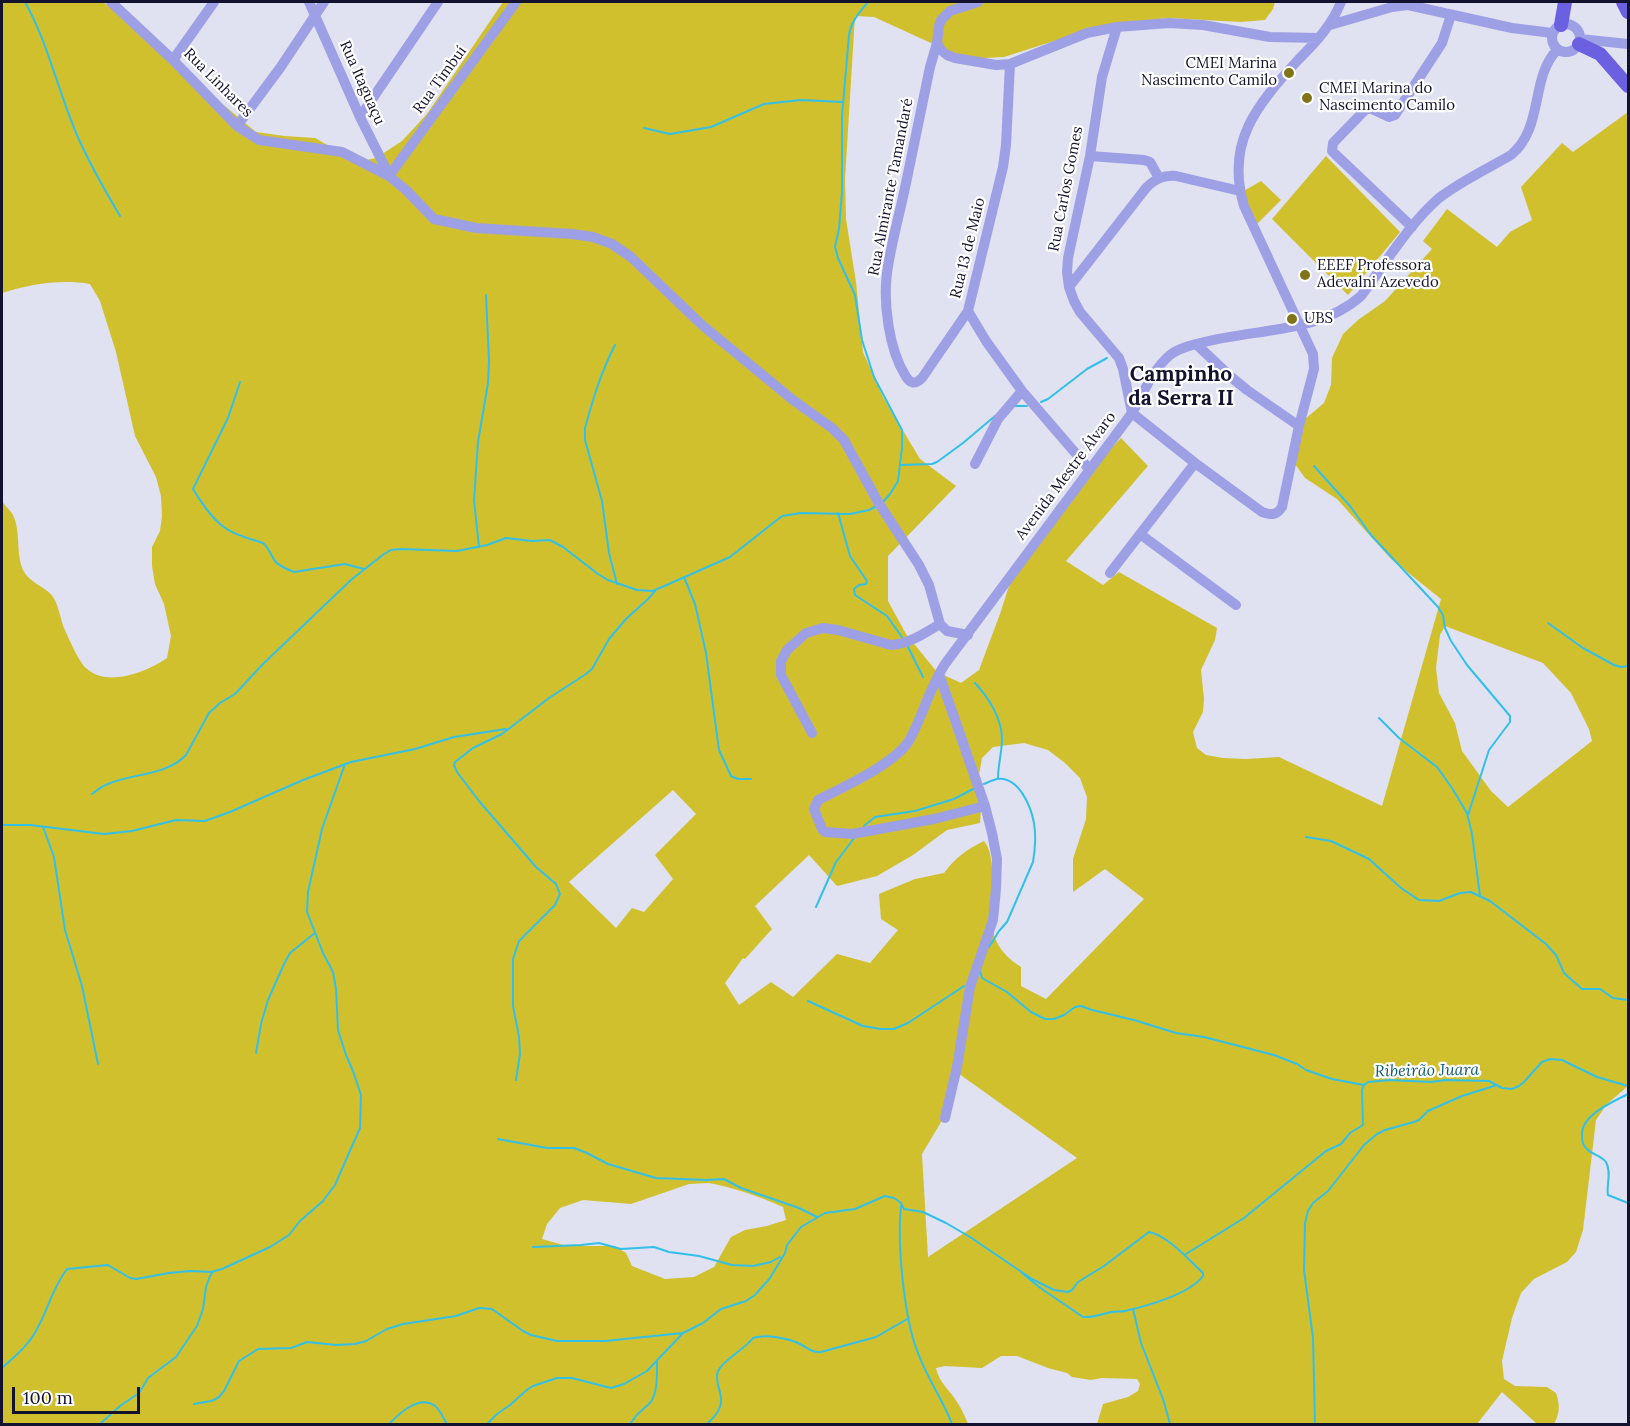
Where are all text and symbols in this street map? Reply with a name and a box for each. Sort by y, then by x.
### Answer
street label: Rua Itaguaçu [335,38,389,128]
street label: Rua Timbuí [409,43,471,117]
street label: Rua Linhares [180,45,256,121]
place label: CMEI Marina Nascimento Camilo [1141,55,1277,90]
marker: CMEI Marina Nascimento Camilo [1282,66,1296,80]
place label: CMEI Marina do Nascimento Camilo [1319,80,1455,115]
marker: CMEI Marina do Nascimento Camilo [1300,91,1314,105]
street label: Rua Almirante Tamandaré [865,97,917,277]
street label: Rua Carlos Gomes [1045,125,1087,253]
street label: Rua 13 de Maio [947,196,989,300]
place label: EEEF Professora Adevalni Azevedo [1317,257,1439,292]
marker: EEEF Professora Adevalni Azevedo [1298,268,1312,282]
place label: UBS [1304,310,1333,328]
marker: UBS [1285,312,1299,326]
district label: Campinho da Serra II [1128,362,1234,412]
street label: Avenida Mestre Álvaro [1012,409,1120,543]
water label: Ribeirão Juara [1375,1060,1479,1082]
scale bar [15,1375,142,1413]
text: 100 m [23,1386,73,1409]

